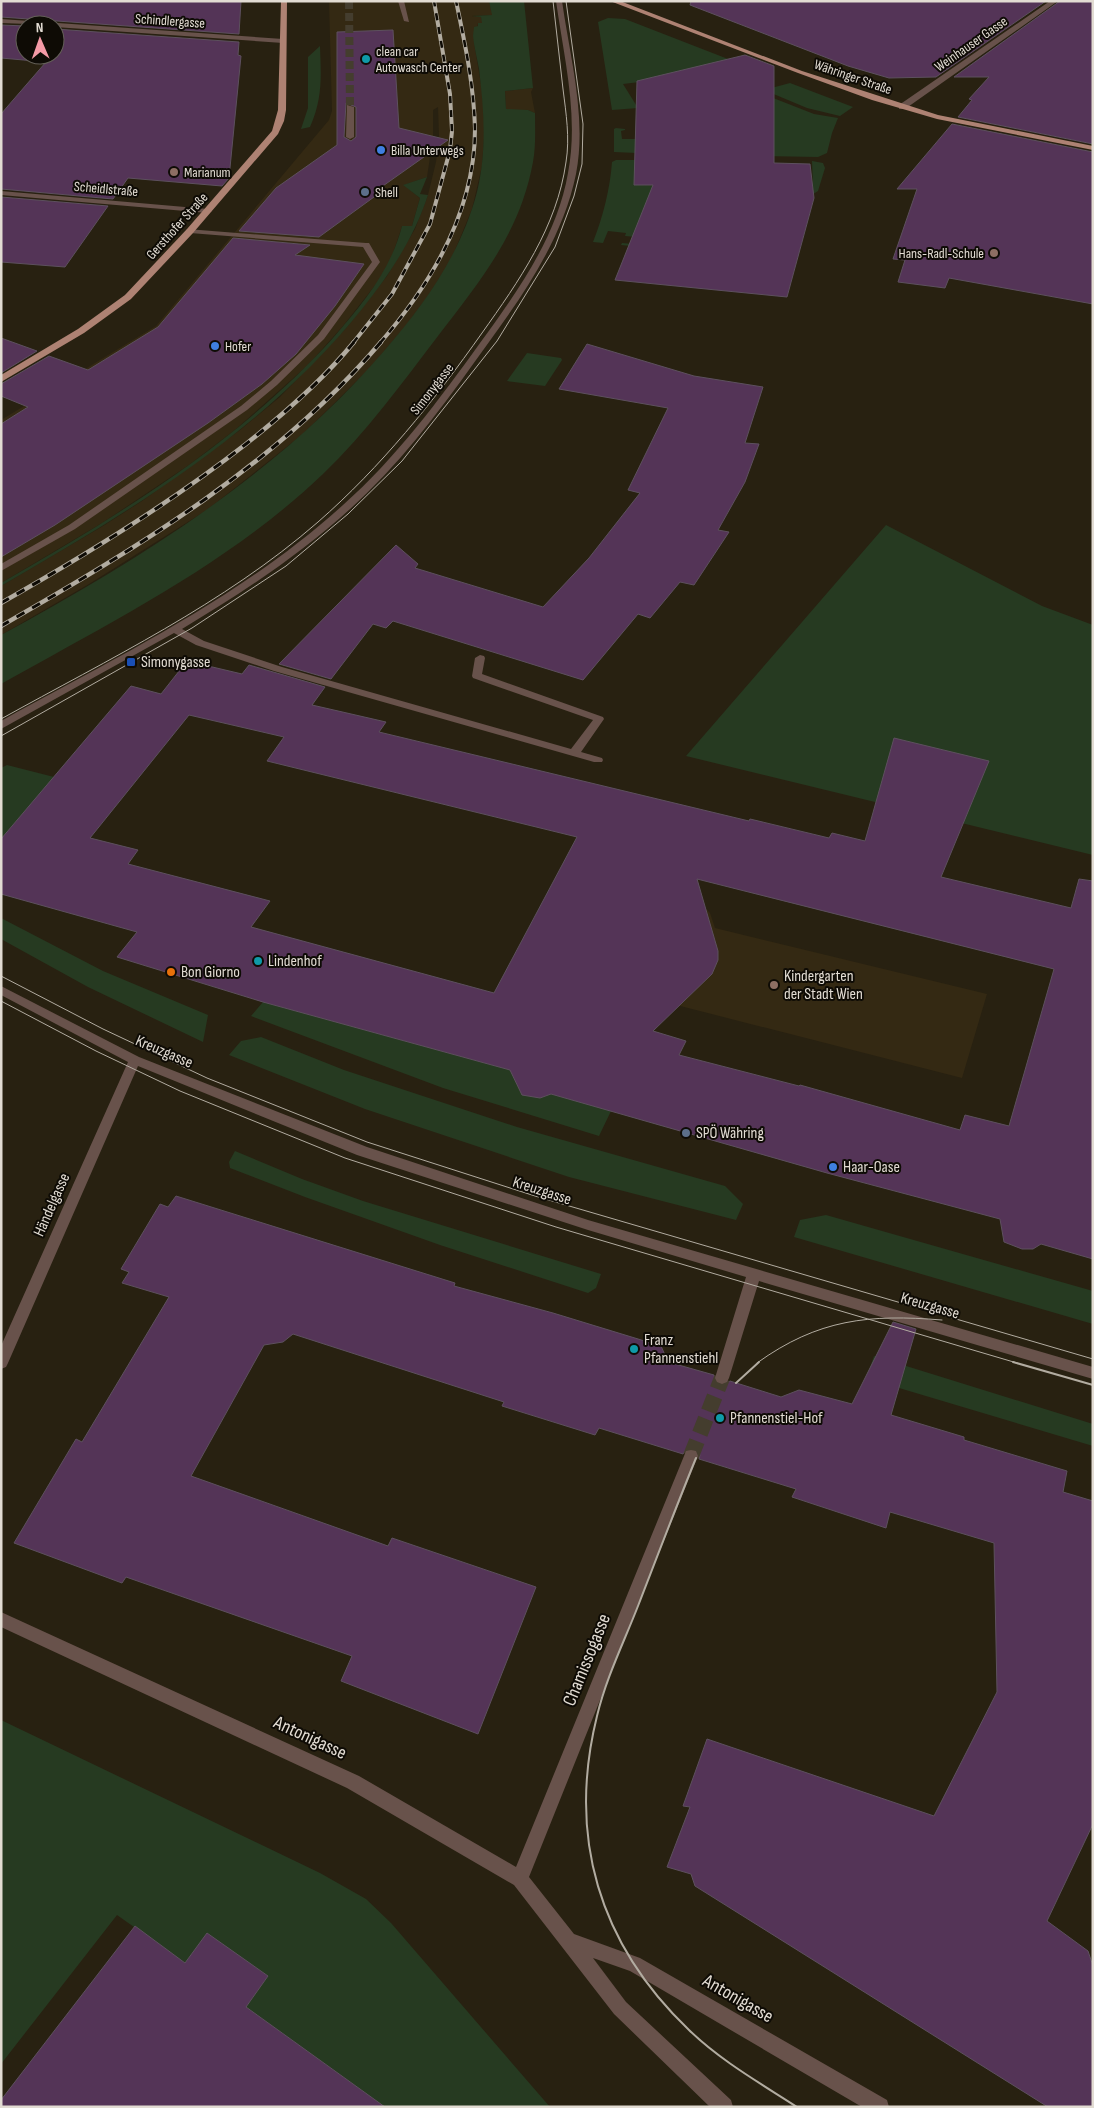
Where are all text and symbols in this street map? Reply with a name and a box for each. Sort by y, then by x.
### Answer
street label: Schindlergasse [134,10,206,32]
street label: Weinhauser Gasse [931,13,1011,75]
north arrow [15,15,65,65]
text: N [36,19,44,36]
place label: clean car Autowasch Center [375,43,462,76]
marker: clean car Autowasch Center [360,53,372,65]
street label: Währinger Straße [812,56,894,98]
place label: Billa Unterwegs [391,142,464,159]
marker: Billa Unterwegs [375,144,387,156]
place label: Marianum [184,164,231,181]
marker: Marianum [168,166,180,178]
street label: Scheidlstraße [73,178,139,200]
place label: Shell [375,184,398,201]
marker: Shell [359,186,371,198]
street label: Gersthofer Straße [143,189,211,263]
place label: Hans-Radl-Schule [899,245,984,262]
marker: Hans-Radl-Schule [988,247,1000,259]
place label: Hofer [225,338,251,355]
marker: Hofer [209,340,221,352]
street label: Simonygasse [407,360,457,418]
place label: Simonygasse [141,653,210,672]
marker: Simonygasse [125,656,137,668]
place label: Lindenhof [268,952,322,971]
marker: Lindenhof [252,955,264,967]
place label: Bon Giorno [181,963,240,982]
marker: Bon Giorno [165,966,177,978]
place label: Kindergarten der Stadt Wien [784,967,863,1004]
marker: Kindergarten der Stadt Wien [768,979,780,991]
street label: Kreuzgasse [132,1031,196,1073]
place label: SPÖ Währing [696,1124,764,1143]
marker: SPÖ Währing [680,1127,692,1139]
place label: Haar-Oase [843,1158,900,1177]
marker: Haar-Oase [827,1161,839,1173]
street label: Händelgasse [30,1170,74,1240]
street label: Kreuzgasse [510,1173,574,1209]
street label: Kreuzgasse [898,1289,962,1323]
place label: Franz Pfannenstiehl [644,1331,718,1368]
marker: Franz Pfannenstiehl [628,1343,640,1355]
place label: Pfannenstiel-Hof [730,1409,823,1428]
marker: Pfannenstiel-Hof [714,1412,726,1424]
street label: Chamissogasse [558,1611,616,1709]
street label: Antonigasse [269,1711,350,1765]
street label: Antonigasse [698,1969,777,2028]

